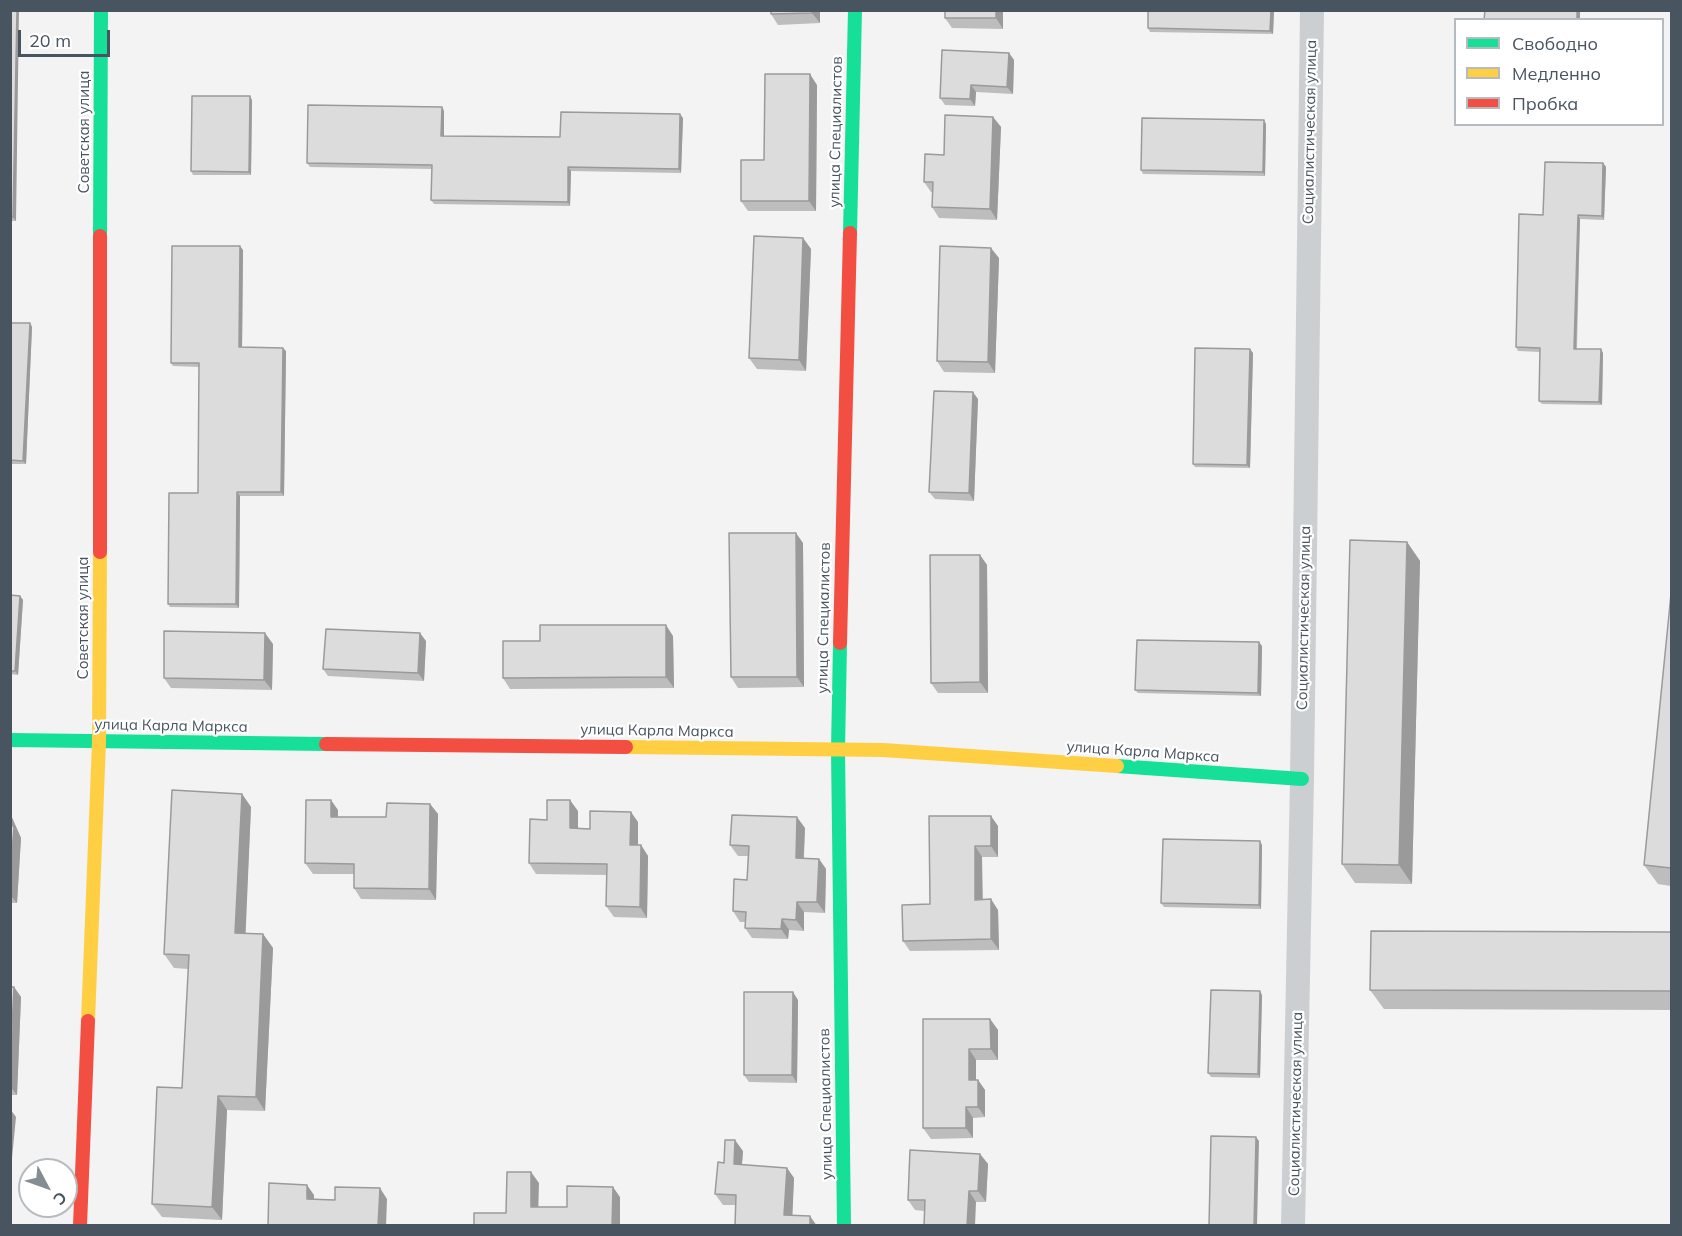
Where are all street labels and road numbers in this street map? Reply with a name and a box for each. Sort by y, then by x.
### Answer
street label: Социалистическая улица [1299,40,1321,224]
street label: улица Специалистов [826,56,846,208]
street label: Советская улица [75,71,93,193]
street label: Социалистическая улица [1293,526,1315,710]
street label: улица Специалистов [814,542,834,694]
street label: Советская улица [74,557,92,679]
street label: улица Карла Маркса [94,716,248,736]
street label: улица Карла Маркса [580,721,734,741]
street label: улица Карла Маркса [1066,738,1220,766]
street label: Социалистическая улица [1285,1012,1307,1196]
street label: улица Специалистов [816,1028,836,1180]

